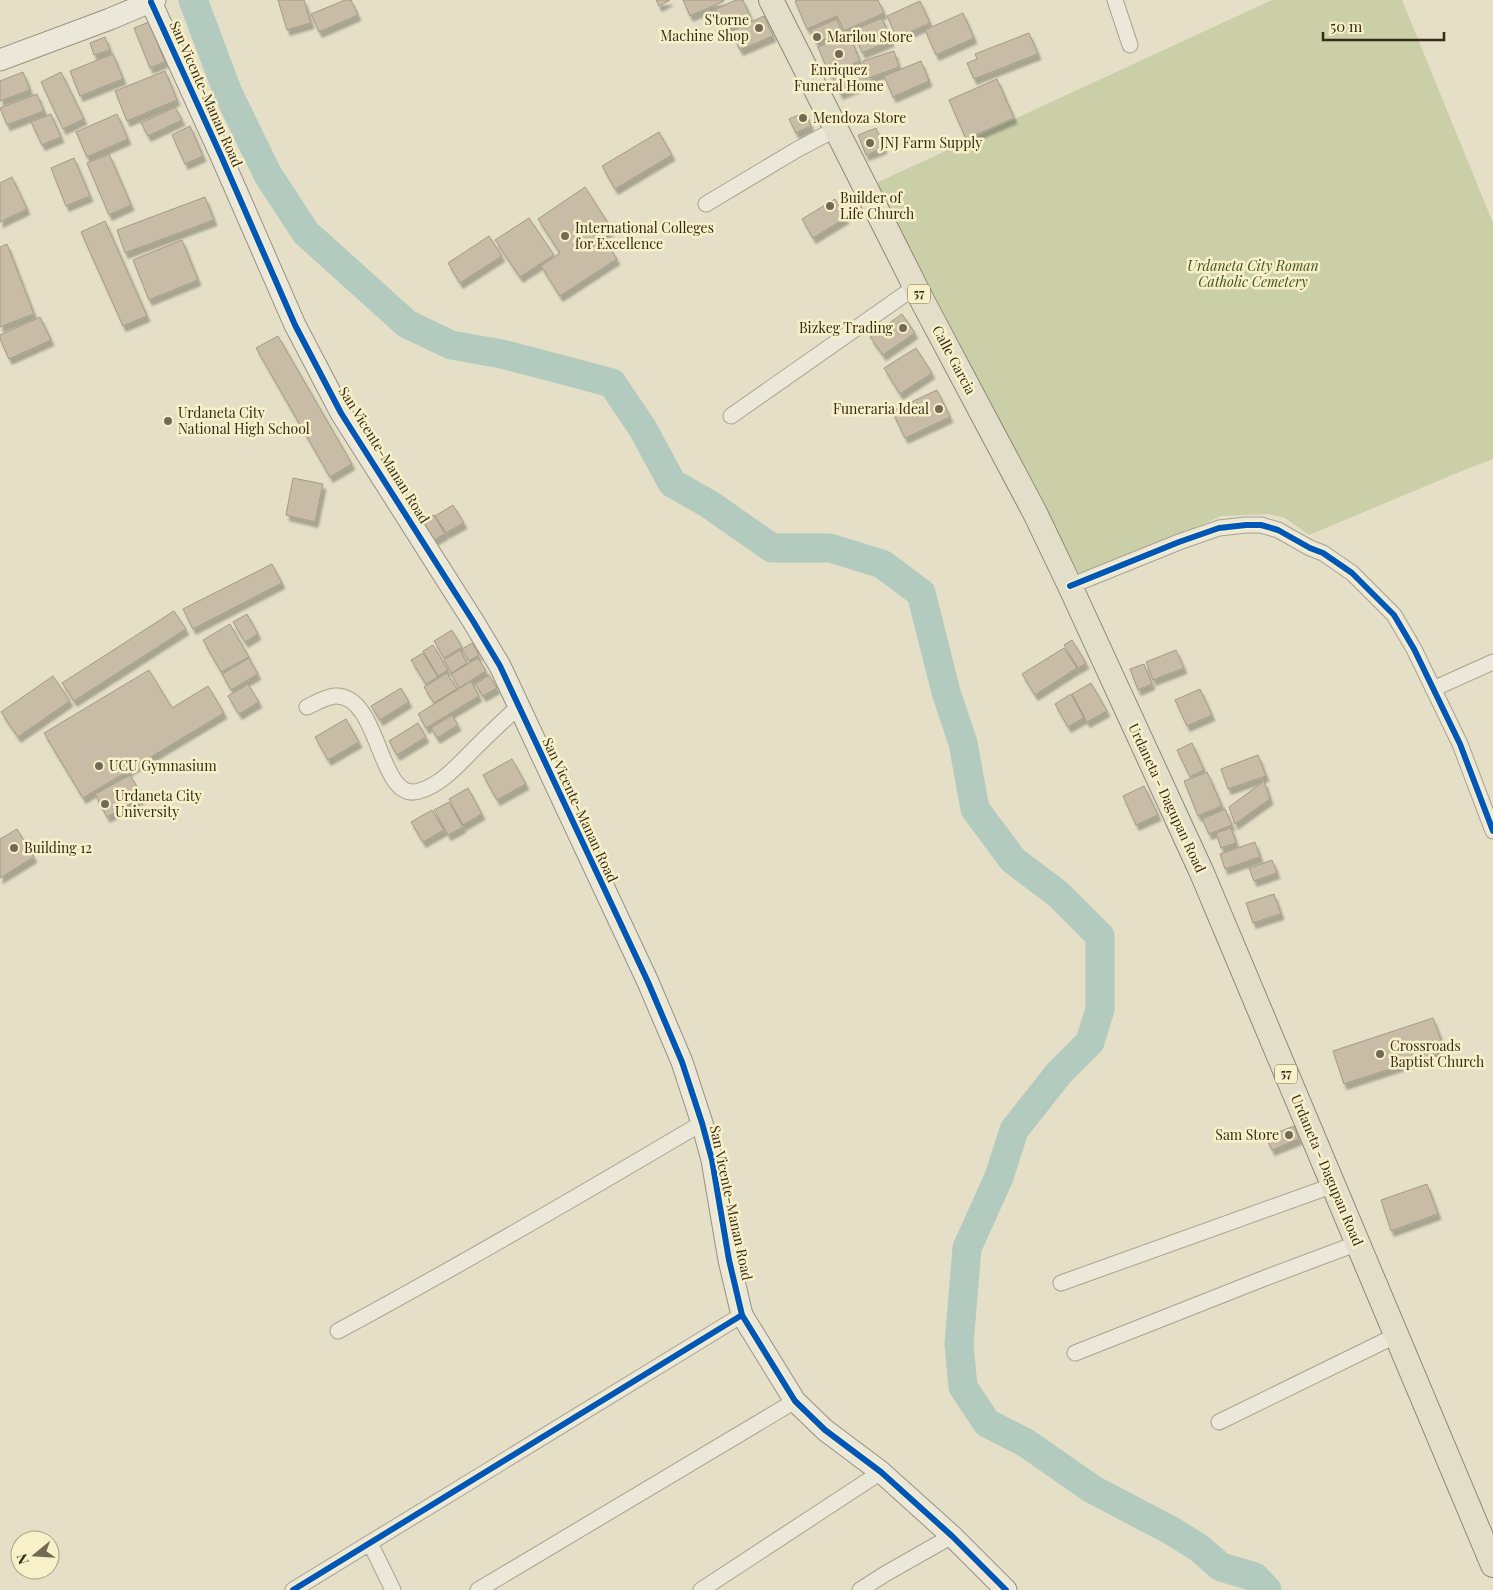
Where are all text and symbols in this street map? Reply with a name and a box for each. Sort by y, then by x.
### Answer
place label: S'torne Machine Shop [660,10,749,45]
scale bar [1323,10,1444,42]
text: 50 m [1330,16,1363,36]
street label: San Vicente-Manan Road [166,18,247,170]
marker: S'torne Machine Shop [753,22,765,34]
place label: Marilou Store [827,27,913,46]
marker: Marilou Store [811,31,823,43]
marker: Enriquez Funeral Home [833,48,845,60]
place label: Enriquez Funeral Home [794,60,884,95]
place label: Mendoza Store [813,108,906,127]
marker: Mendoza Store [797,112,809,124]
place label: JNJ Farm Supply [879,133,982,152]
marker: JNJ Farm Supply [864,137,876,149]
place label: Builder of Life Church [840,188,915,223]
marker: Builder of Life Church [824,200,836,212]
place label: International Colleges for Excellence [575,218,714,253]
marker: International Colleges for Excellence [559,230,571,242]
park label: Urdaneta City Roman Catholic Cemetery [1187,256,1319,291]
road number: 57 [908,284,930,304]
place label: Bizkeg Trading [799,318,894,337]
marker: Bizkeg Trading [897,322,909,334]
street label: Calle Garcia [928,322,981,398]
street label: San Vicente-Manan Road [335,383,434,527]
place label: Funeraria Ideal [833,399,929,418]
place label: Urdaneta City National High School [178,403,310,438]
marker: Funeraria Ideal [933,403,945,415]
marker: Urdaneta City National High School [162,415,174,427]
street label: Urdaneta - Dagupan Road [1124,720,1210,876]
street label: San Vicente-Manan Road [538,734,622,885]
place label: UCU Gymnasium [109,756,217,775]
marker: UCU Gymnasium [93,760,105,772]
place label: Urdaneta City University [115,786,202,821]
marker: Urdaneta City University [99,798,111,810]
place label: Building 12 [24,838,92,857]
marker: Building 12 [8,842,20,854]
place label: Crossroads Baptist Church [1390,1036,1485,1071]
marker: Crossroads Baptist Church [1374,1048,1386,1060]
road number: 57 [1275,1064,1297,1084]
street label: Urdaneta - Dagupan Road [1287,1091,1368,1248]
street label: San Vicente-Manan Road [706,1124,757,1282]
place label: Sam Store [1215,1125,1279,1144]
marker: Sam Store [1283,1129,1295,1141]
north arrow [10,1530,60,1580]
text: N [12,1551,33,1567]

